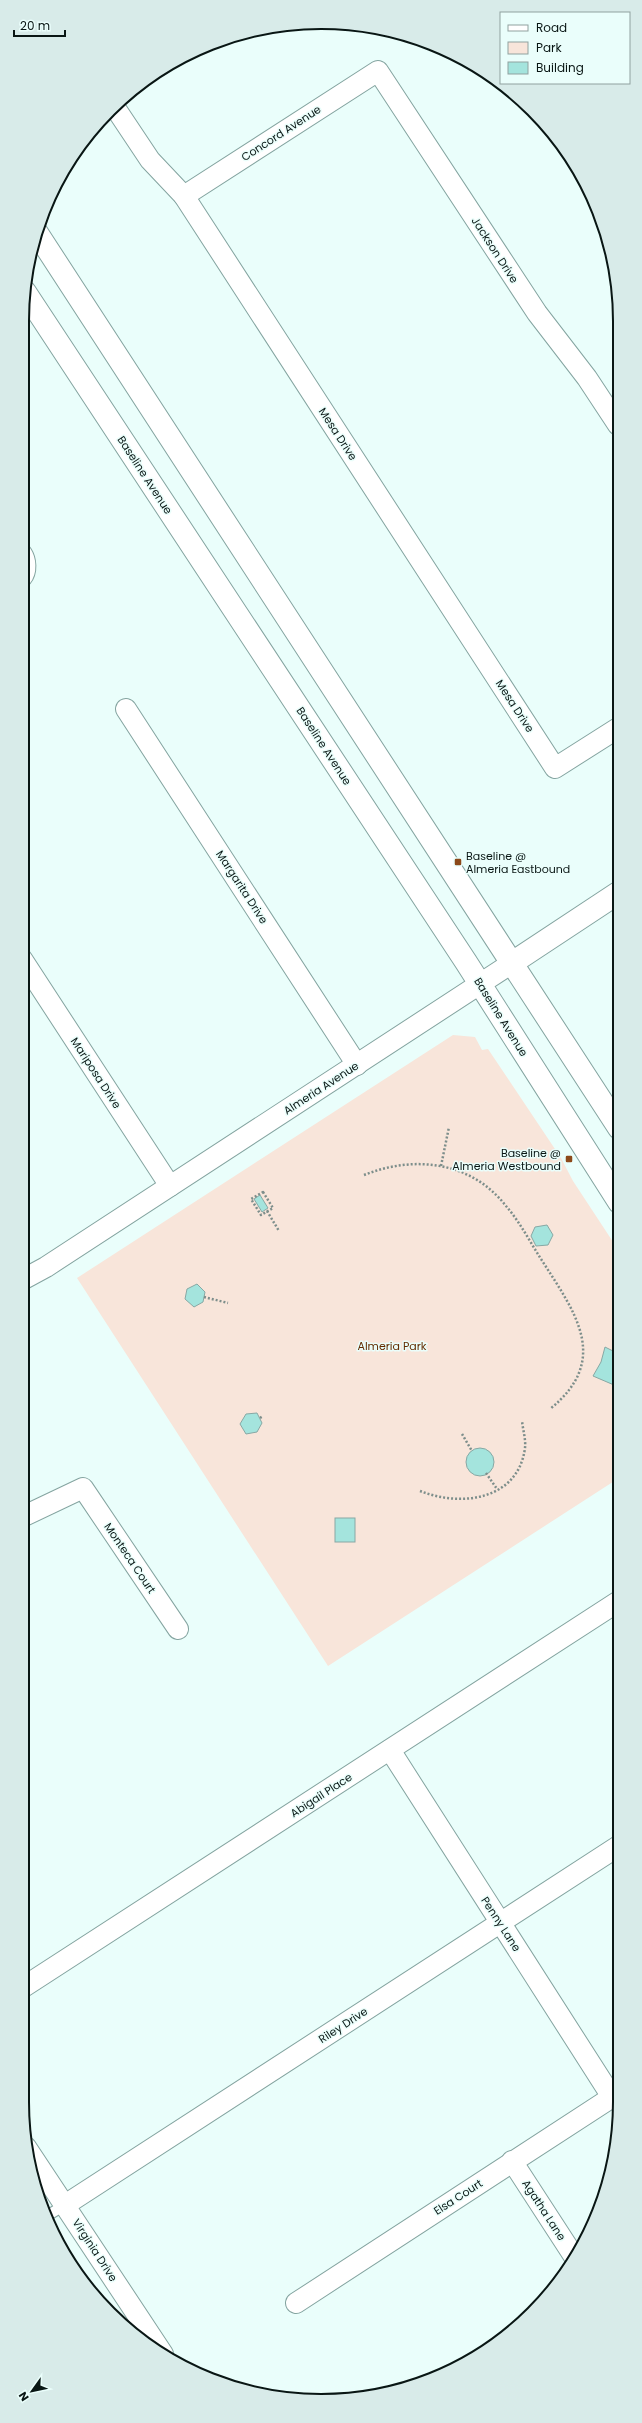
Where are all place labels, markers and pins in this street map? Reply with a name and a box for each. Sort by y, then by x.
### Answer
place label: Baseline @ Almeria Eastbound [466,848,570,877]
marker: Baseline @ Almeria Eastbound [453,857,463,867]
place label: Baseline @ Almeria Westbound [452,1145,561,1174]
marker: Baseline @ Almeria Westbound [564,1154,574,1164]

